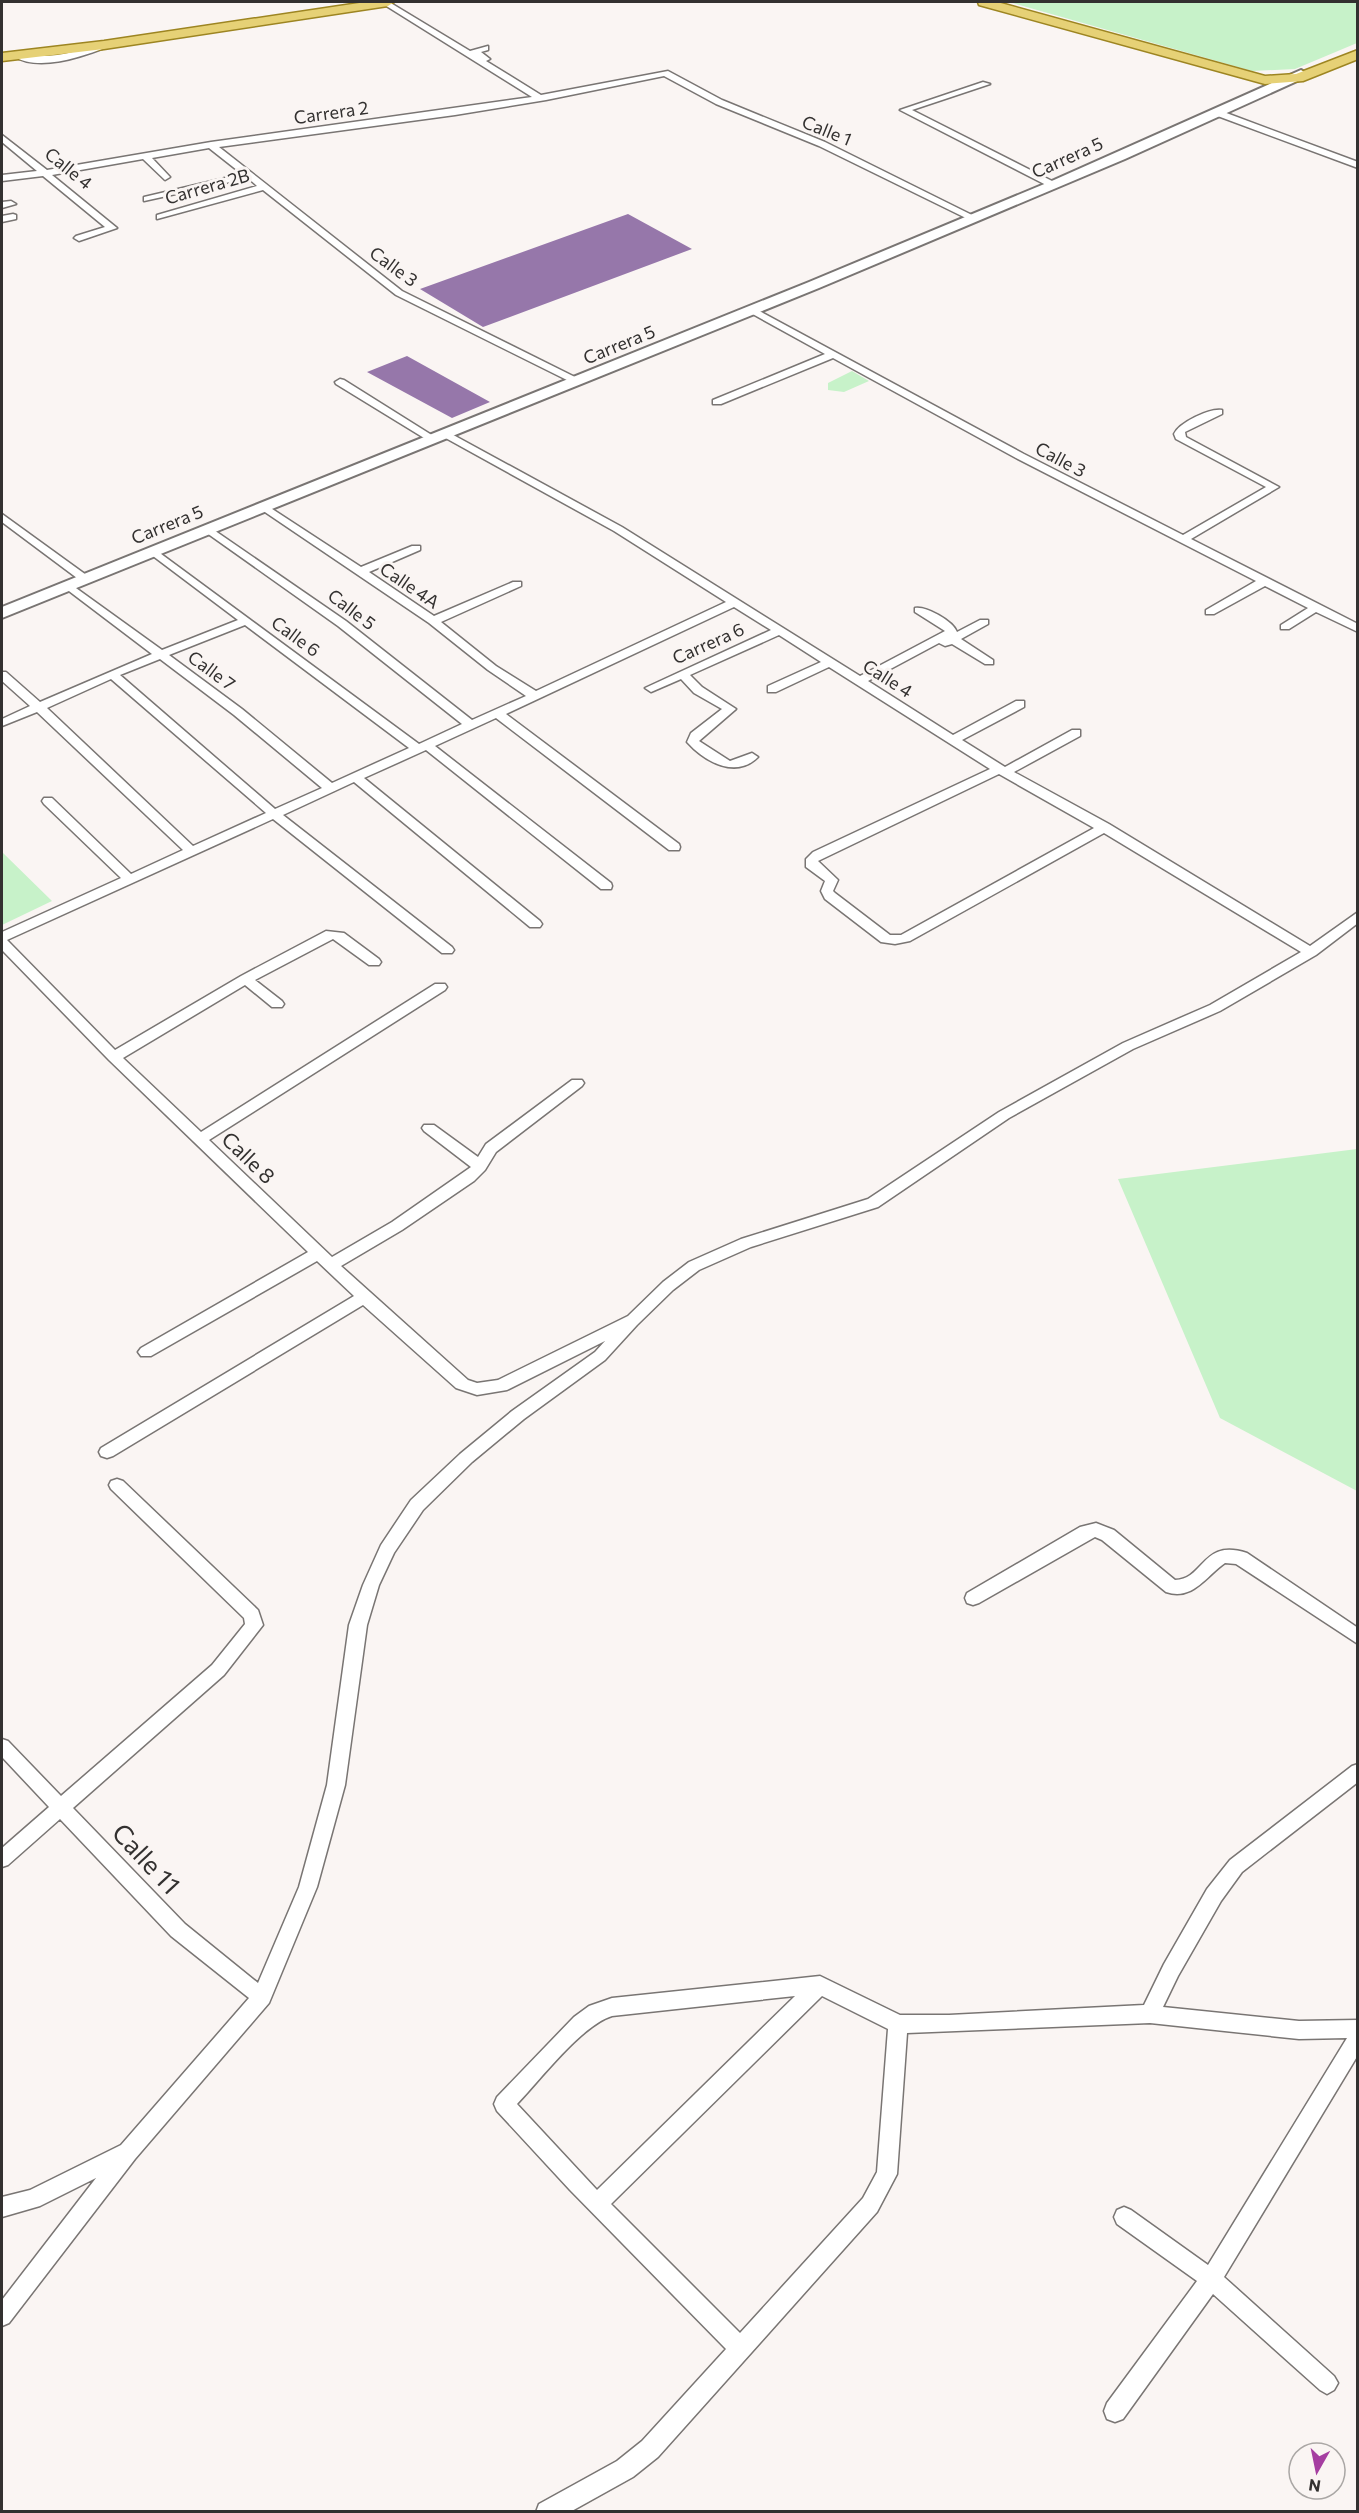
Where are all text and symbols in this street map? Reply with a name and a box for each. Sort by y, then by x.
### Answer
street label: Carrera 2 [292,96,370,128]
street label: Calle 1 [799,110,855,150]
street label: Carrera 5 [1028,132,1106,182]
street label: Calle 4 [41,142,97,194]
street label: Carrera 2B [162,163,252,209]
street label: Calle 3 [366,241,422,291]
street label: Carrera 5 [580,320,658,368]
street label: Calle 3 [1032,437,1090,481]
street label: Carrera 5 [128,500,206,548]
street label: Calle 4A [376,557,444,613]
street label: Calle 5 [324,584,380,634]
street label: Calle 6 [267,611,325,661]
street label: Carrera 6 [669,617,747,669]
street label: Calle 7 [184,645,240,695]
street label: Calle 4 [859,654,917,702]
street label: Calle 8 [217,1126,281,1188]
street label: Calle 11 [106,1816,188,1900]
north arrow [1287,2441,1347,2501]
text: N [1307,2476,1322,2497]

